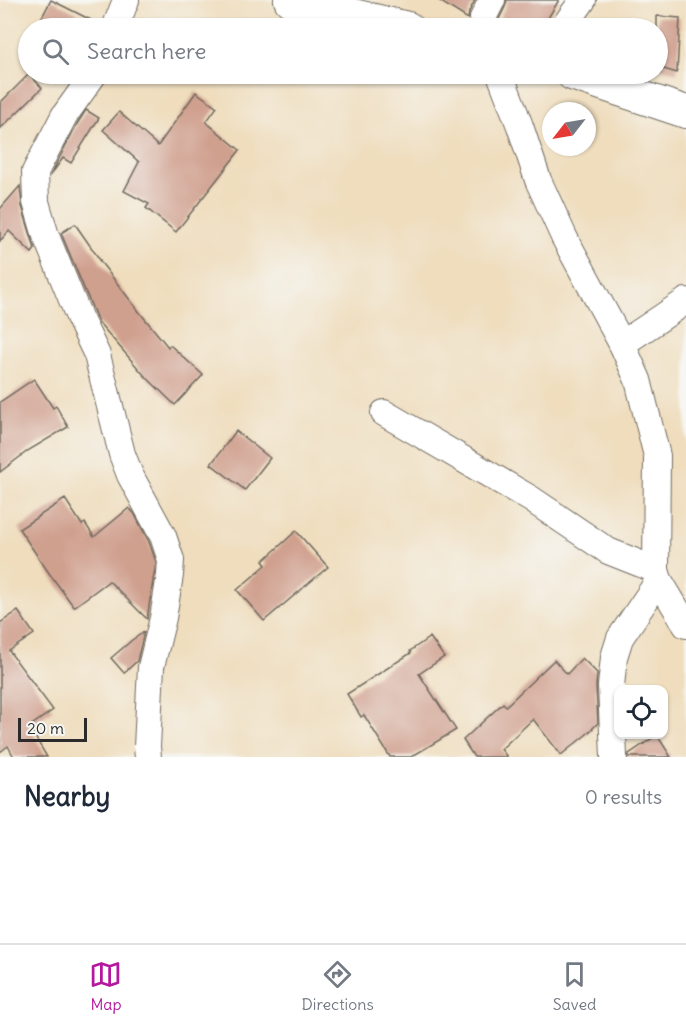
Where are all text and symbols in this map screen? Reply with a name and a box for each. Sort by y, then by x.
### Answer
search box [18,18,668,84]
icon: search [39,35,72,68]
text: Search here [87,37,206,65]
north arrow [542,102,596,156]
map controls [614,685,668,739]
button: locate [614,685,668,739]
scale bar [18,715,87,742]
text: 20 m [27,718,64,738]
text: Nearby [24,780,110,813]
text: 0 results [585,784,662,809]
tab: Map [89,958,122,1014]
tab: Directions [301,958,374,1014]
tab: Saved [553,958,597,1014]

